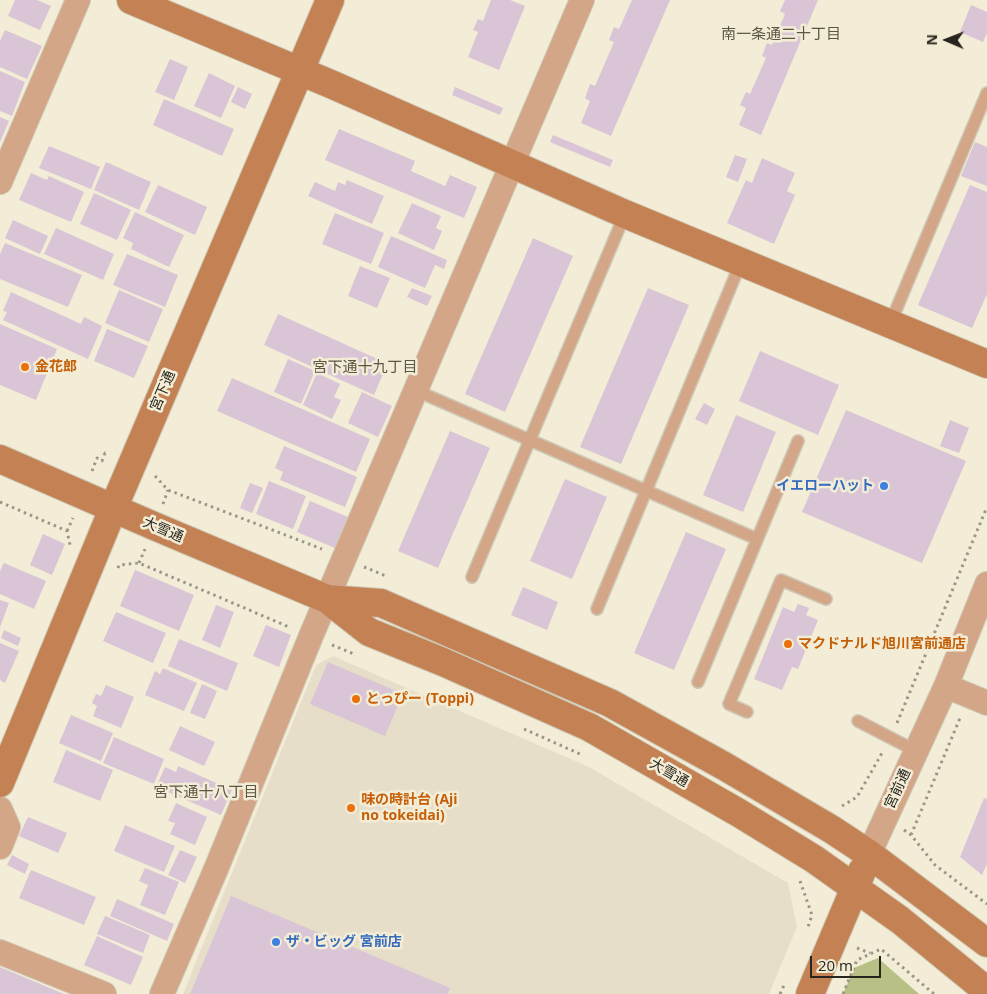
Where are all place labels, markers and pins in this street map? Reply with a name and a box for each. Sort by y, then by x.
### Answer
place label: 金花郎 [35,359,77,375]
marker: 金花郎 [19,361,31,373]
place label: イエローハット [776,478,874,494]
marker: イエローハット [878,480,890,492]
place label: マクドナルド旭川宮前通店 [798,636,966,652]
marker: マクドナルド旭川宮前通店 [782,638,794,650]
place label: とっぴー (Toppi) [366,691,474,707]
marker: とっぴー (Toppi) [350,693,362,705]
place label: 味の時計台 (Aji no tokeidai) [361,792,458,824]
marker: 味の時計台 (Aji no tokeidai) [345,802,357,814]
place label: ザ・ビッグ 宮前店 [286,934,402,950]
marker: ザ・ビッグ 宮前店 [270,936,282,948]

